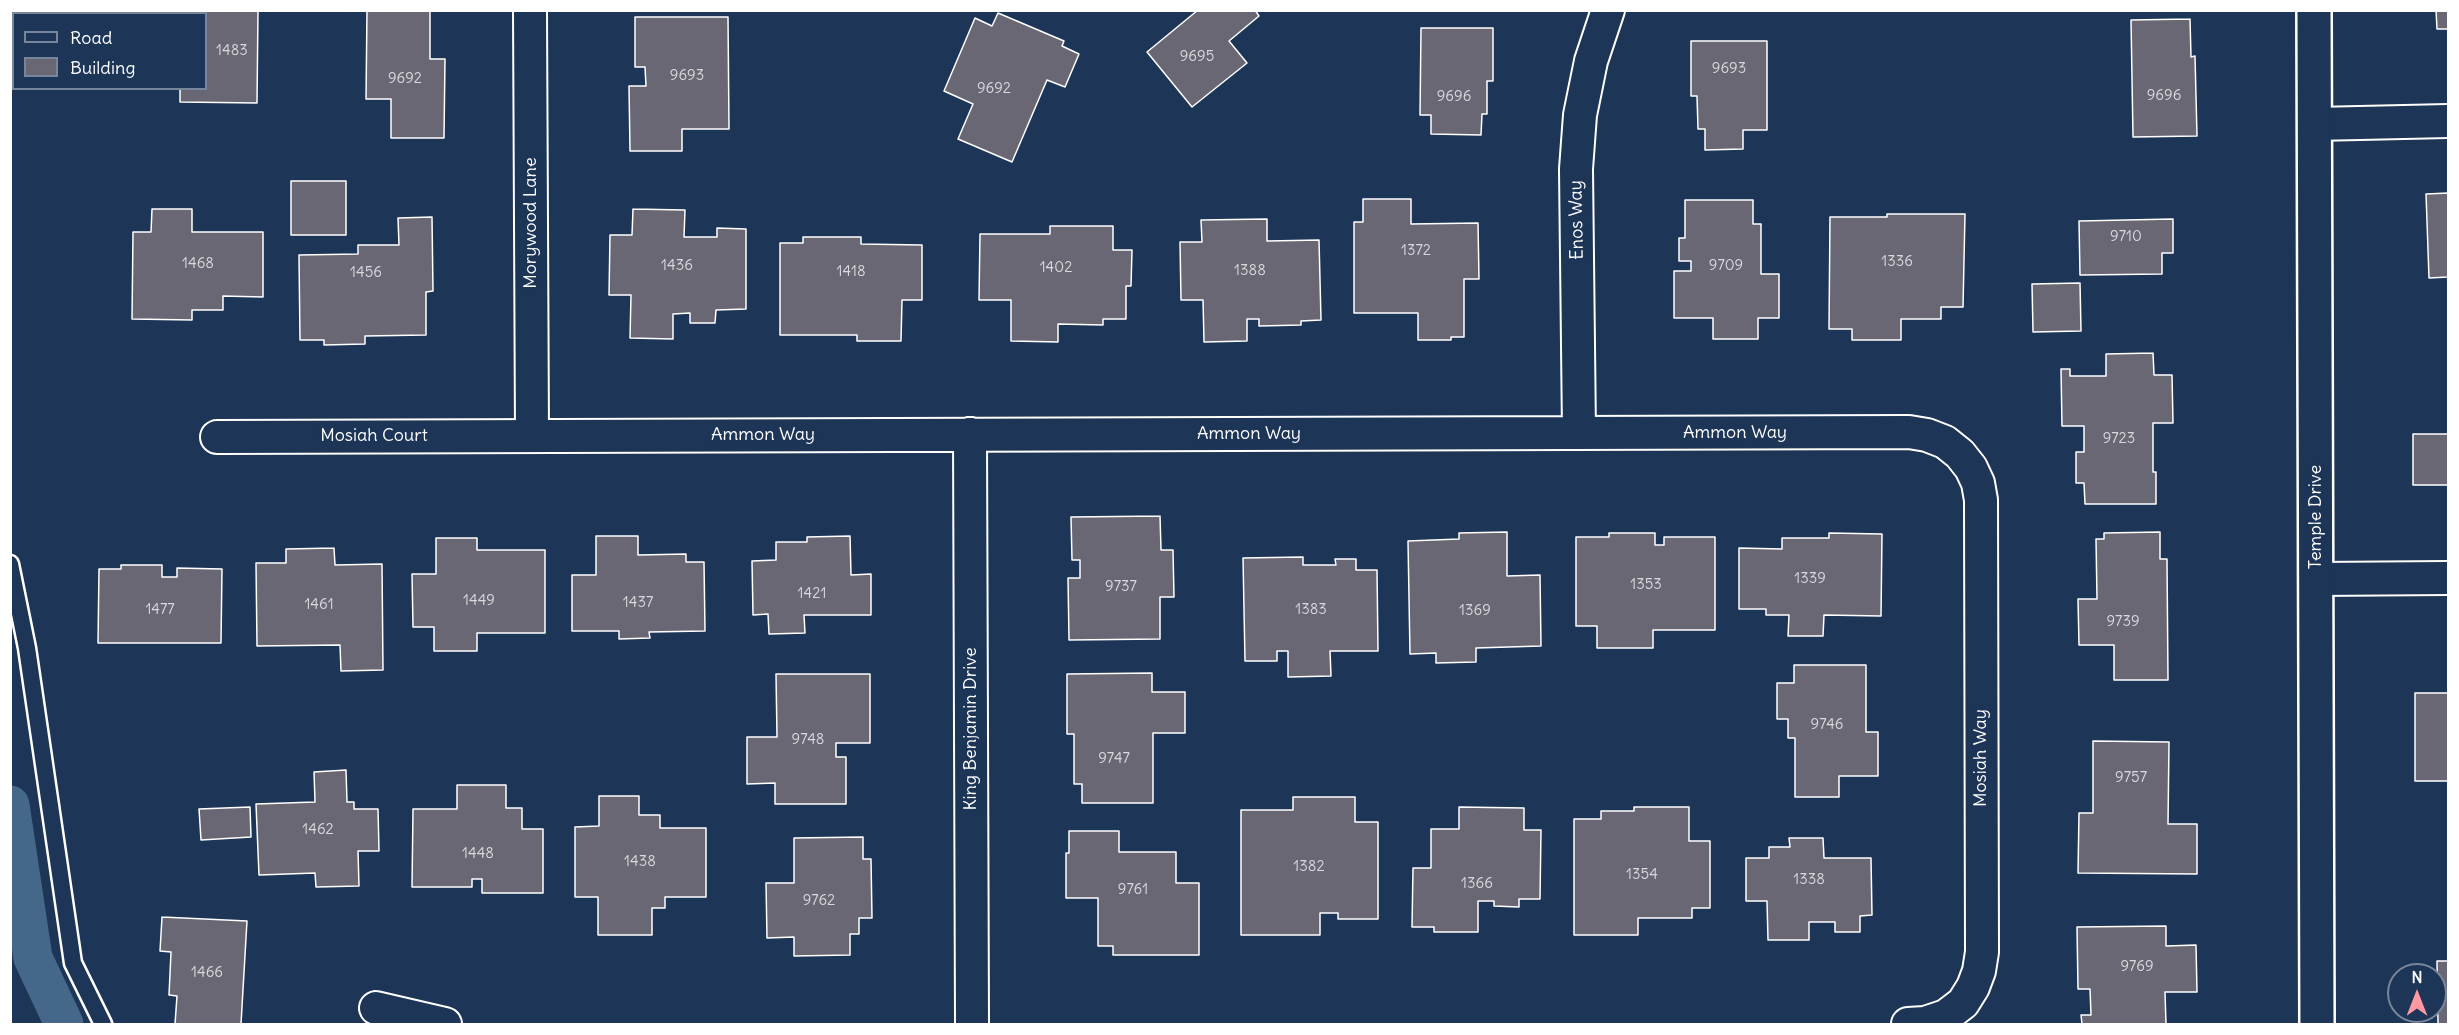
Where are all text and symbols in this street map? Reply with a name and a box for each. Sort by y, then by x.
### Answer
legend [12,12,207,90]
text: Road [70,26,112,49]
house number: 1483 [216,42,248,60]
house number: 9695 [1180,48,1214,66]
text: Building [70,56,135,79]
house number: 9693 [1712,60,1746,78]
house number: 9693 [670,67,704,85]
house number: 9692 [388,70,422,88]
house number: 9692 [977,80,1011,98]
house number: 9696 [2147,87,2181,105]
house number: 9696 [1437,88,1471,106]
street label: Morywood Lane [520,157,542,289]
street label: Enos Way [1566,180,1588,260]
house number: 9710 [2110,228,2142,246]
house number: 1372 [1401,242,1431,260]
house number: 1336 [1881,253,1913,271]
house number: 1468 [182,255,214,273]
house number: 1436 [661,257,693,275]
house number: 9709 [1709,257,1743,275]
house number: 1402 [1040,259,1072,277]
house number: 1388 [1234,262,1266,280]
house number: 1418 [836,263,866,281]
house number: 1456 [350,264,382,282]
street label: Ammon Way [1683,422,1787,444]
street label: Ammon Way [1197,423,1301,445]
street label: Ammon Way [711,424,815,446]
street label: Mosiah Court [320,425,428,447]
house number: 9723 [2103,430,2135,448]
street label: Temple Drive [2305,465,2327,569]
house number: 1339 [1794,570,1826,588]
house number: 1353 [1630,576,1662,594]
house number: 9737 [1105,578,1137,596]
house number: 1421 [798,585,826,603]
house number: 1449 [463,592,495,610]
house number: 1437 [623,594,653,612]
house number: 1461 [304,596,334,614]
house number: 1477 [145,601,175,619]
house number: 1383 [1295,601,1327,619]
house number: 1369 [1459,602,1491,620]
house number: 9739 [2106,613,2140,631]
street label: King Benjamin Drive [960,647,982,811]
street label: Mosiah Way [1970,709,1992,807]
house number: 9746 [1811,716,1843,734]
house number: 9748 [792,731,824,749]
house number: 9747 [1098,750,1130,768]
house number: 9757 [2115,769,2147,787]
house number: 1462 [302,821,334,839]
house number: 1448 [462,845,494,863]
house number: 1438 [624,853,656,871]
house number: 1382 [1293,858,1325,876]
house number: 1354 [1626,866,1658,884]
house number: 1338 [1793,871,1825,889]
house number: 1366 [1461,875,1493,893]
house number: 9761 [1118,881,1148,899]
house number: 9762 [803,892,835,910]
house number: 9769 [2120,958,2154,976]
north arrow [2387,963,2447,1023]
house number: 1466 [191,964,223,982]
text: N [2411,967,2423,987]

